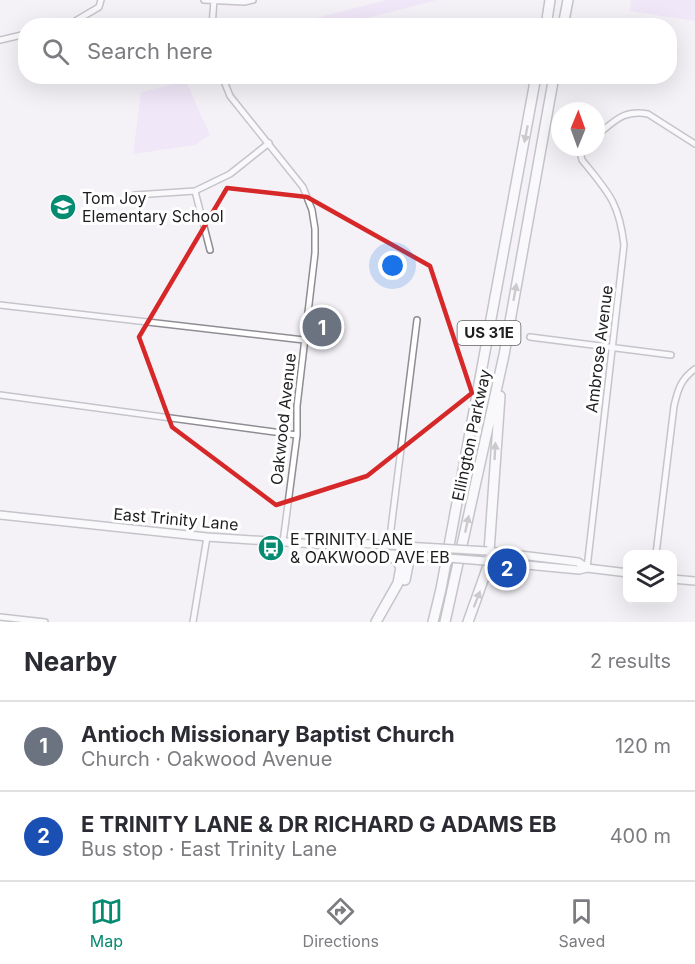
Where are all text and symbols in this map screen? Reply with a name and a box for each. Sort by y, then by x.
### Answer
search box [18,18,677,84]
icon: search [39,35,72,68]
text: Search here [87,38,213,64]
north arrow [551,102,605,156]
one-way arrow [521,125,530,144]
place label: Tom Joy Elementary School [82,188,224,226]
school or university icon: Tom Joy Elementary School [48,192,78,222]
your location [378,251,407,280]
one-way arrow [511,282,520,301]
street label: Ambrose Avenue [581,284,617,414]
pin: 1 [302,304,342,350]
road number: US 31E [458,321,520,345]
street label: Oakwood Avenue [266,352,300,486]
street label: Ellington Parkway [447,367,495,503]
one-way arrow [491,441,500,460]
street label: East Trinity Lane [113,504,239,534]
one-way arrow [462,515,472,533]
place label: E TRINITY LANE & OAKWOOD AVE EB [290,529,450,567]
bus stop icon: E TRINITY LANE & OAKWOOD AVE EB [256,533,286,563]
pin: 2 [488,546,526,590]
map controls [623,550,677,604]
button: layers [623,550,677,604]
one-way arrow [472,590,482,608]
text: Nearby [24,646,117,677]
text: 2 results [590,649,671,673]
text: Antioch Missionary Baptist Church [81,721,455,747]
text: 1 [39,734,48,758]
text: 120 m [615,734,671,758]
text: Church · Oakwood Avenue [81,747,332,771]
text: E TRINITY LANE & DR RICHARD G ADAMS EB [81,811,557,837]
text: 2 [37,824,50,848]
text: 400 m [610,824,671,848]
text: Bus stop · East Trinity Lane [81,837,337,861]
tab: Map [90,895,123,951]
tab: Directions [303,895,379,951]
tab: Saved [558,895,605,951]

